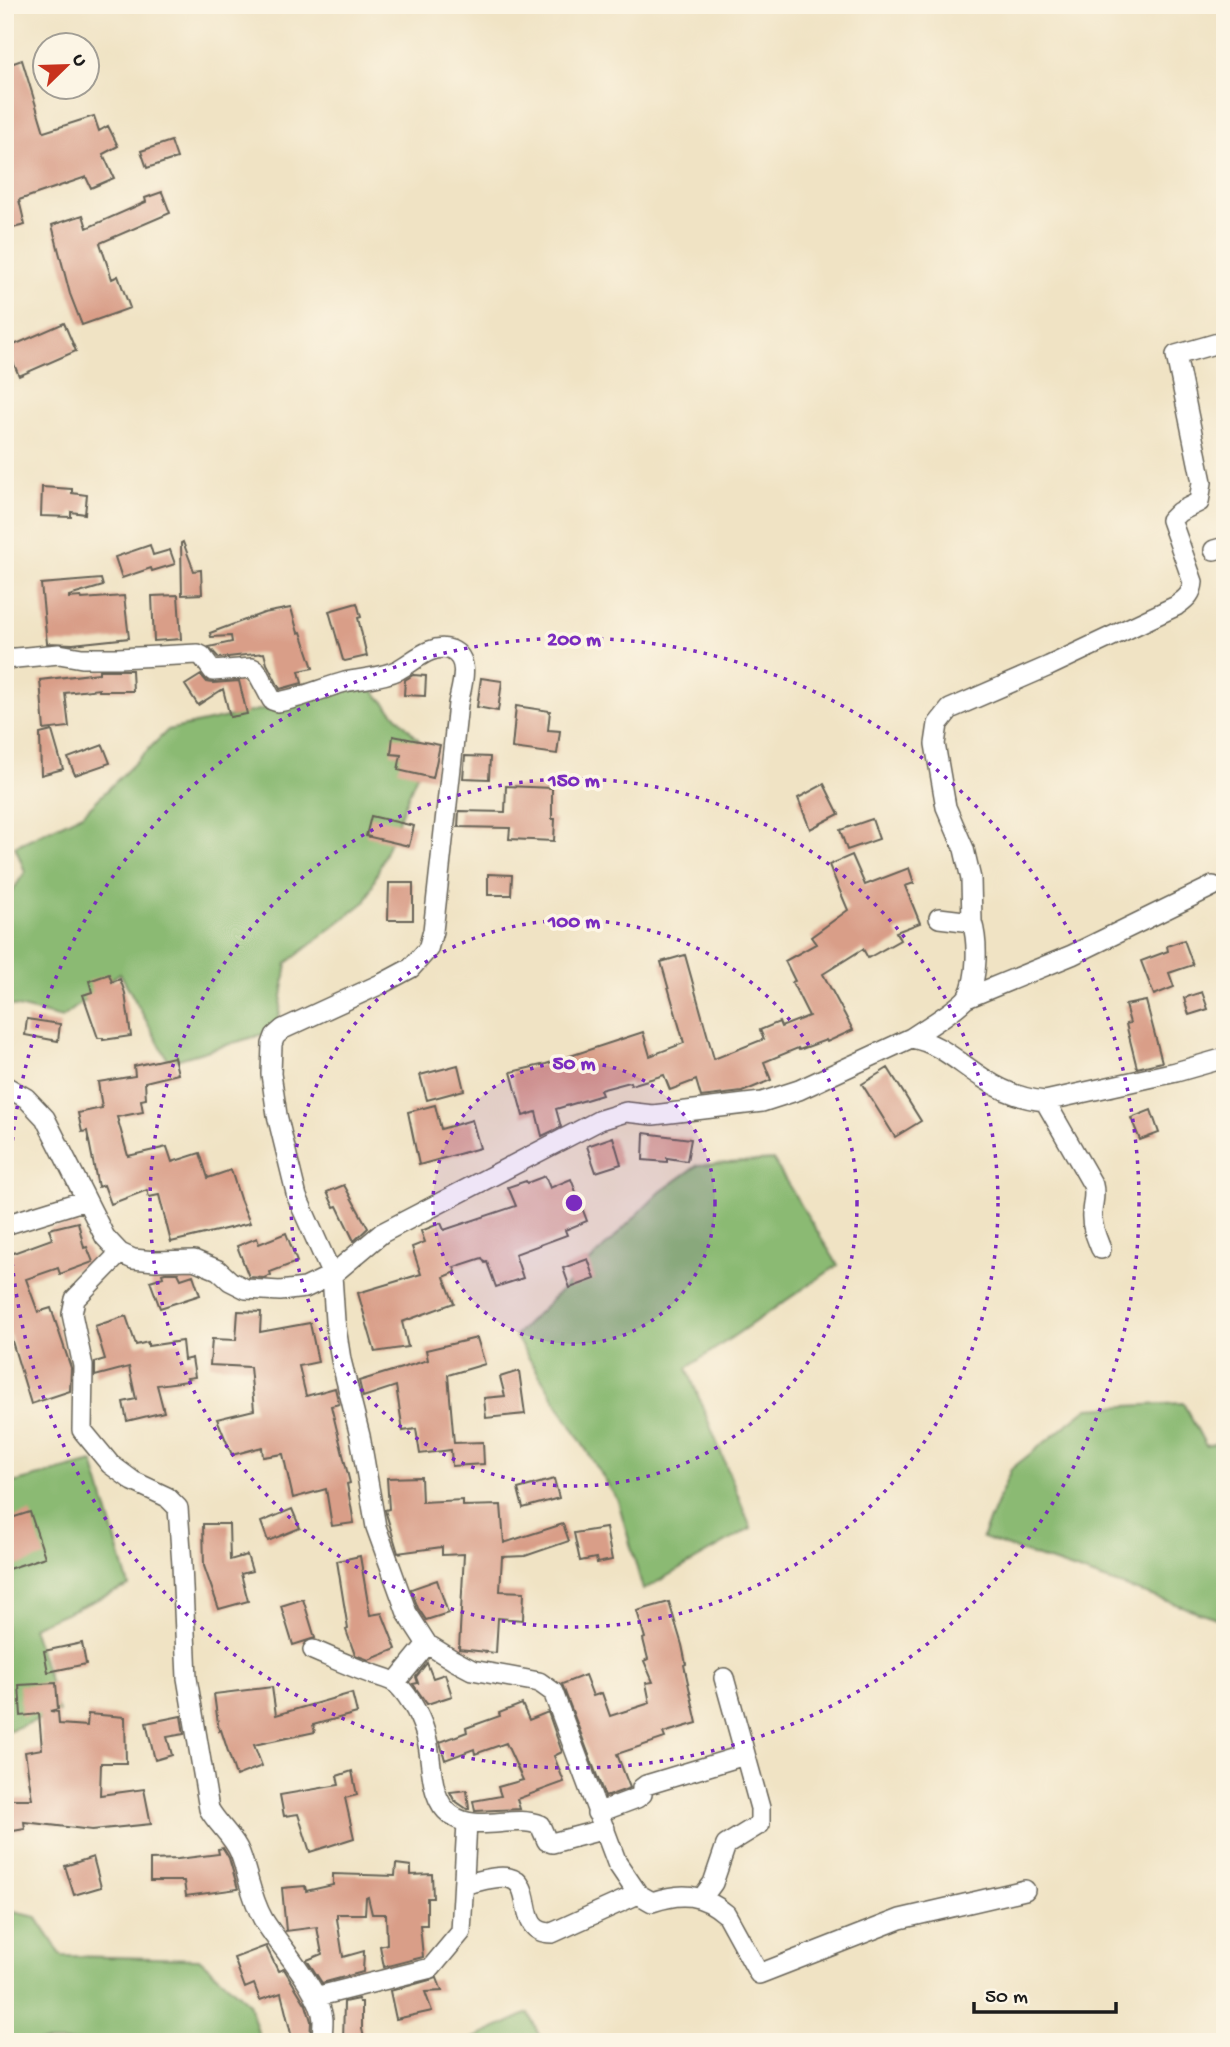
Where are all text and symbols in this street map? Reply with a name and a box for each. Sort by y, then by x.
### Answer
north arrow [32,32,102,102]
text: U [66,51,91,70]
text: 200 m [547,629,601,654]
text: 150 m [547,770,600,795]
text: 100 m [547,911,600,936]
text: 50 m [553,1053,596,1078]
centre of rings [562,1191,586,1215]
scale bar [974,1970,1116,2014]
text: 50 m [985,1986,1028,2011]

